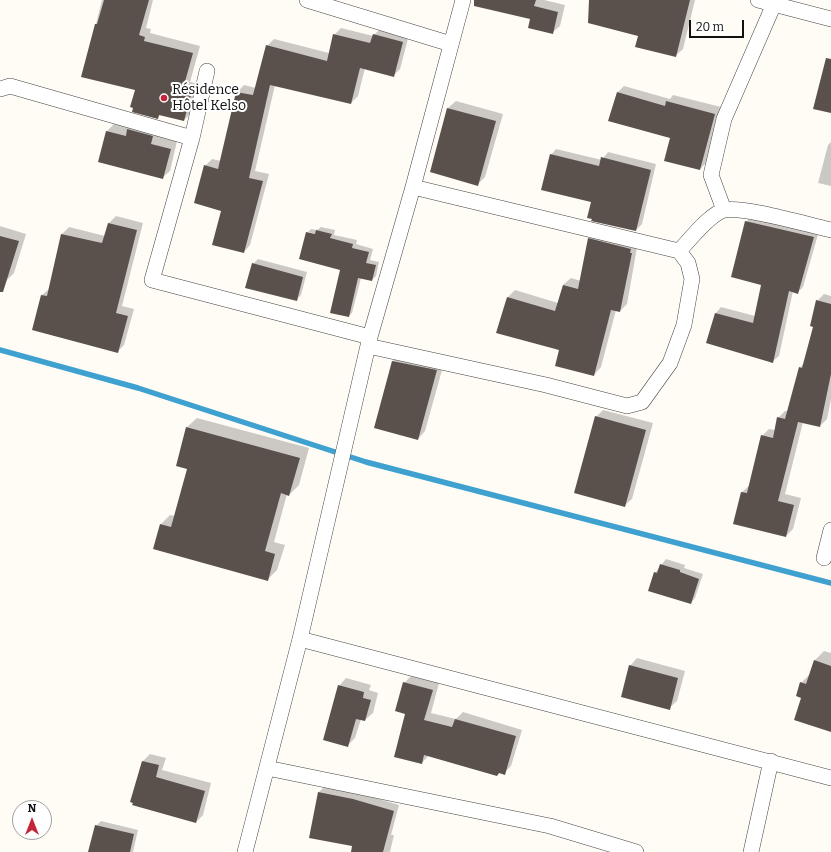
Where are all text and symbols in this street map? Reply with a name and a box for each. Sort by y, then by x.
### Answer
scale bar [691,12,746,38]
text: 20 m [696,20,724,34]
place label: Résidence Hôtel Kelso [172,82,246,114]
marker: Résidence Hôtel Kelso [159,93,169,103]
north arrow [12,800,52,840]
text: N [28,802,36,815]

